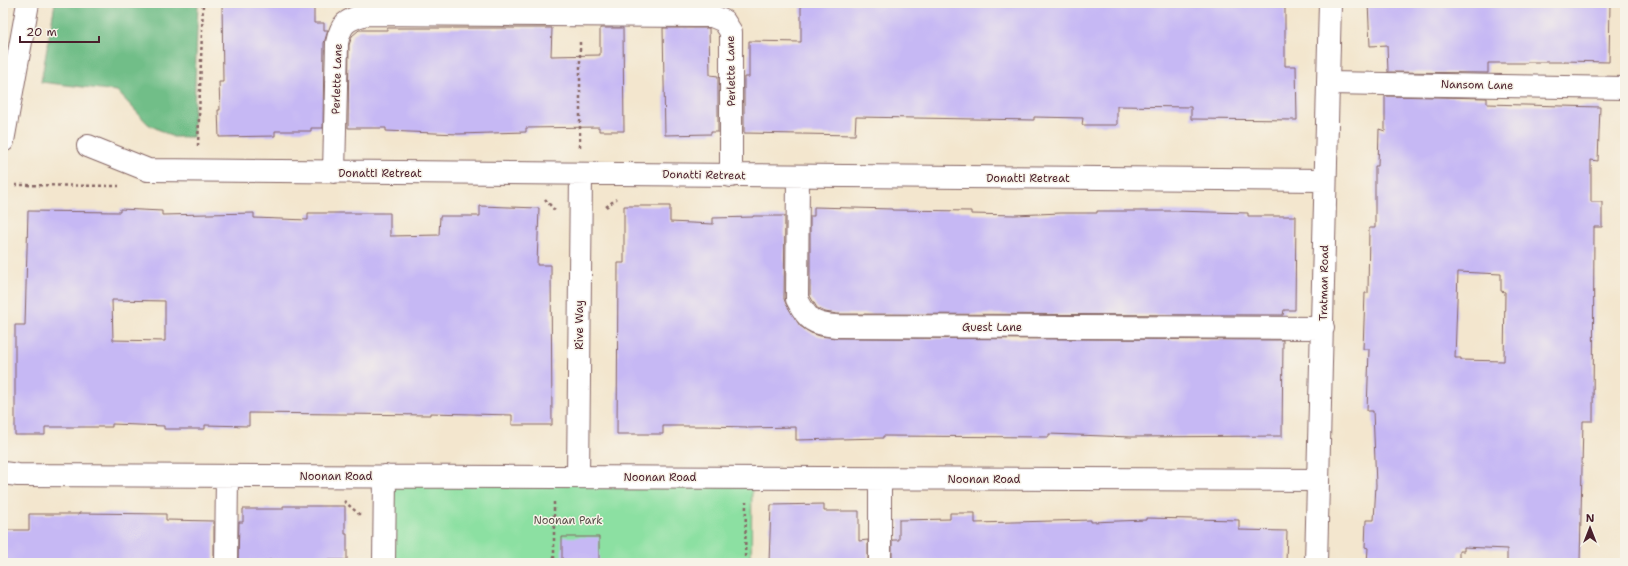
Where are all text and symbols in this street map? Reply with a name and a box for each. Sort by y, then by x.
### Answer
scale bar [20,18,99,44]
text: 20 m [26,24,57,40]
street label: Perlette Lane [723,35,739,107]
street label: Perlette Lane [328,43,346,115]
street label: Nansom Lane [1441,77,1513,93]
street label: Donatti Retreat [338,166,422,181]
street label: Donatti Retreat [662,167,746,183]
street label: Donatti Retreat [986,171,1070,186]
street label: Tratman Road [1316,245,1332,321]
street label: Rive Way [572,300,587,350]
street label: Guest Lane [962,320,1022,335]
street label: Noonan Road [299,469,373,484]
street label: Noonan Road [623,470,697,485]
street label: Noonan Road [947,472,1021,487]
north arrow [1570,508,1610,548]
text: N [1586,511,1595,526]
park label: Noonan Park [533,513,603,528]

